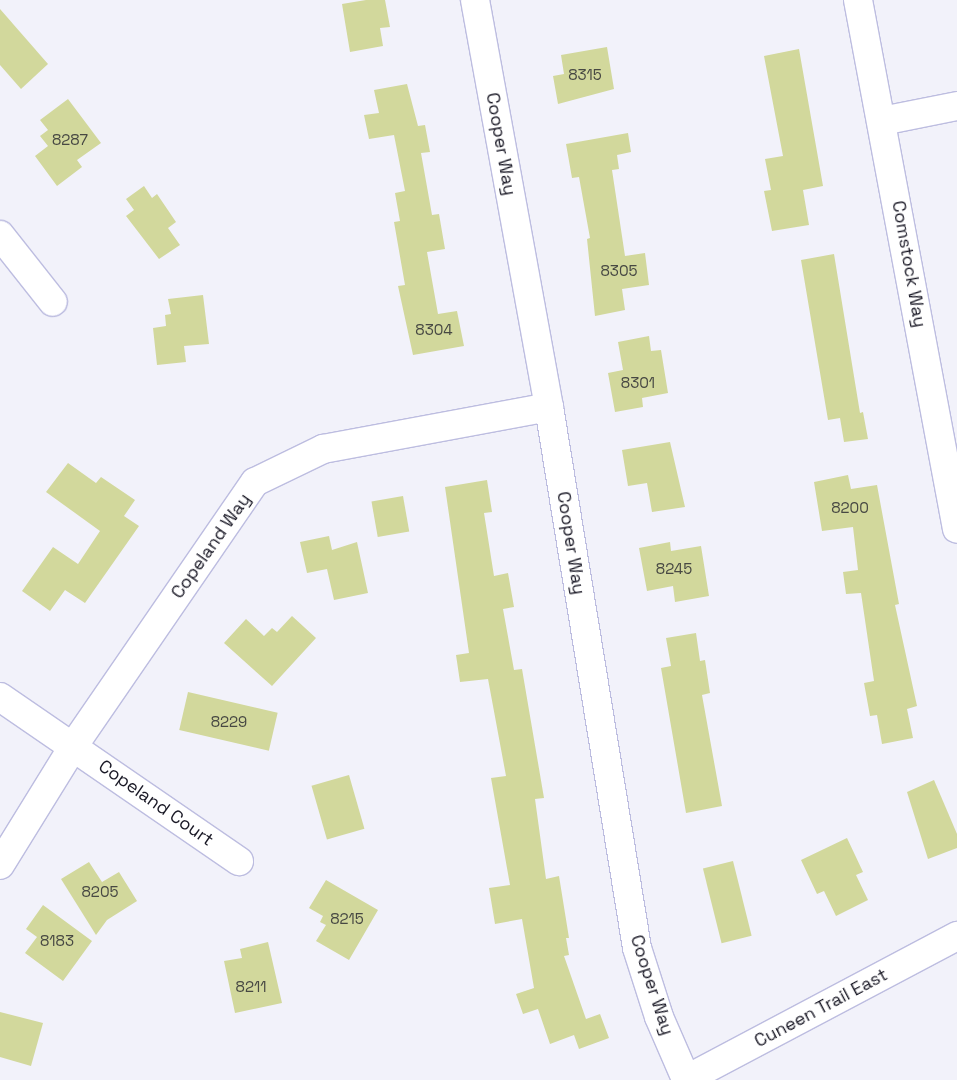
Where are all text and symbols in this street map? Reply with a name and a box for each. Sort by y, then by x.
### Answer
house number: 8315 [568,66,602,84]
street label: Cooper Way [481,91,521,197]
house number: 8287 [52,131,88,149]
street label: Comstock Way [887,199,931,329]
house number: 8305 [600,262,638,280]
house number: 8304 [415,321,453,339]
house number: 8301 [621,374,655,392]
street label: Copeland Way [167,489,255,603]
street label: Cooper Way [552,490,590,596]
house number: 8200 [831,499,869,517]
house number: 8245 [656,560,692,578]
house number: 8229 [211,713,247,731]
street label: Copeland Court [94,755,218,851]
house number: 8205 [82,883,118,901]
house number: 8215 [330,910,364,928]
house number: 8183 [40,932,74,950]
street label: Cooper Way [626,932,678,1038]
street label: Cuneen Trail East [751,964,891,1052]
house number: 8211 [236,978,266,996]

